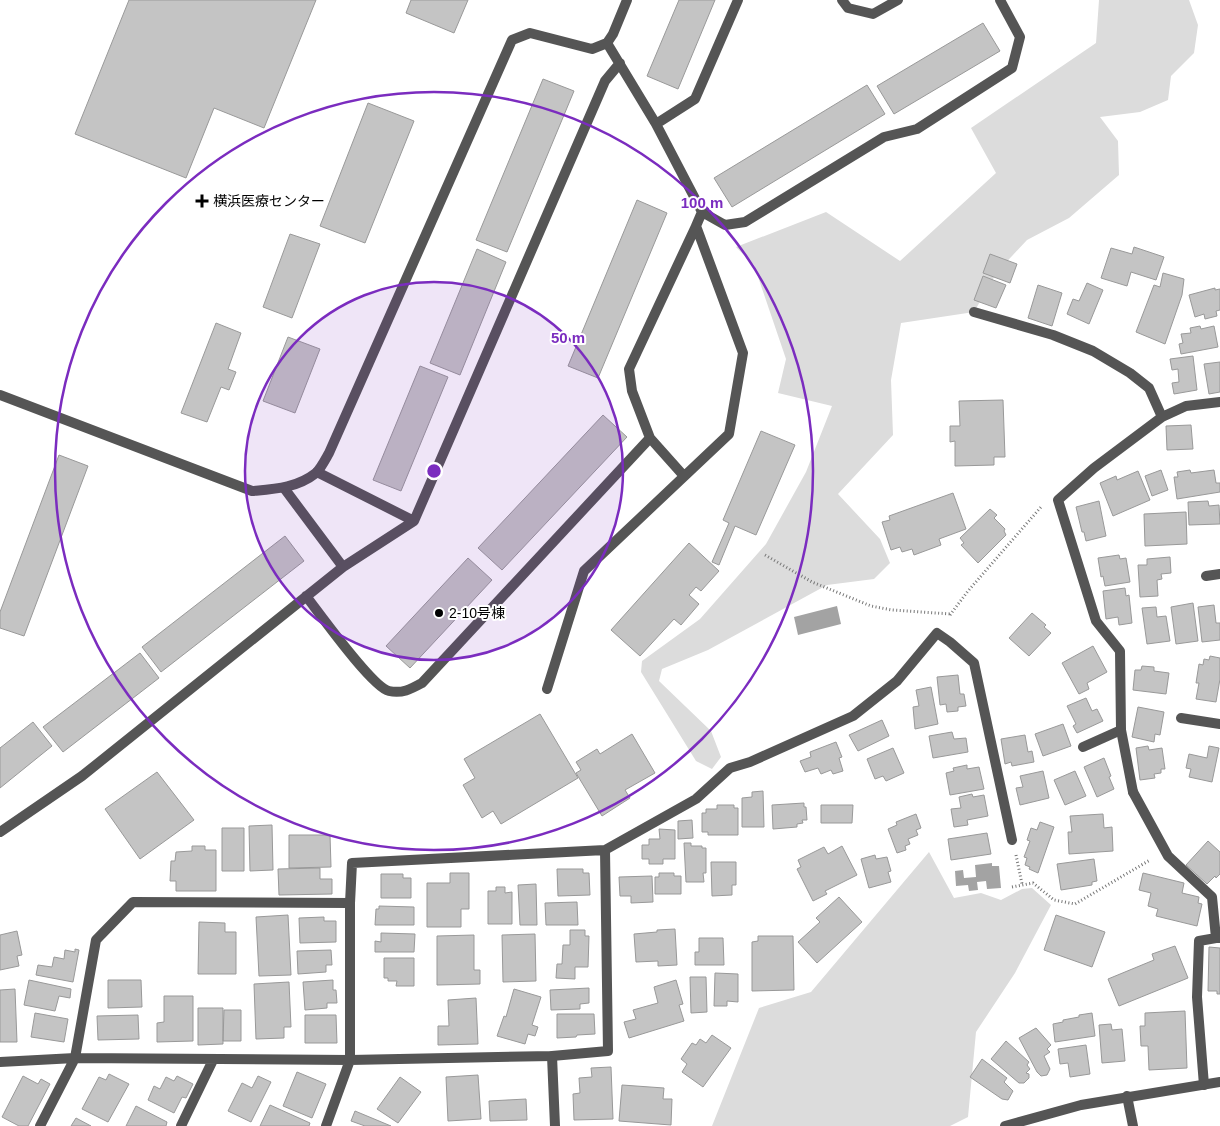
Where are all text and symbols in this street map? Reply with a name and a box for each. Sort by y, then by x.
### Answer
place label: 横浜医療センター [213,193,325,209]
marker: 横浜医療センター [195,194,209,208]
text: 100 m [681,194,723,211]
text: 50 m [551,329,585,346]
centre of rings [425,462,443,480]
place label: 2-10号棟 [449,605,505,621]
marker: 2-10号棟 [433,607,445,619]

